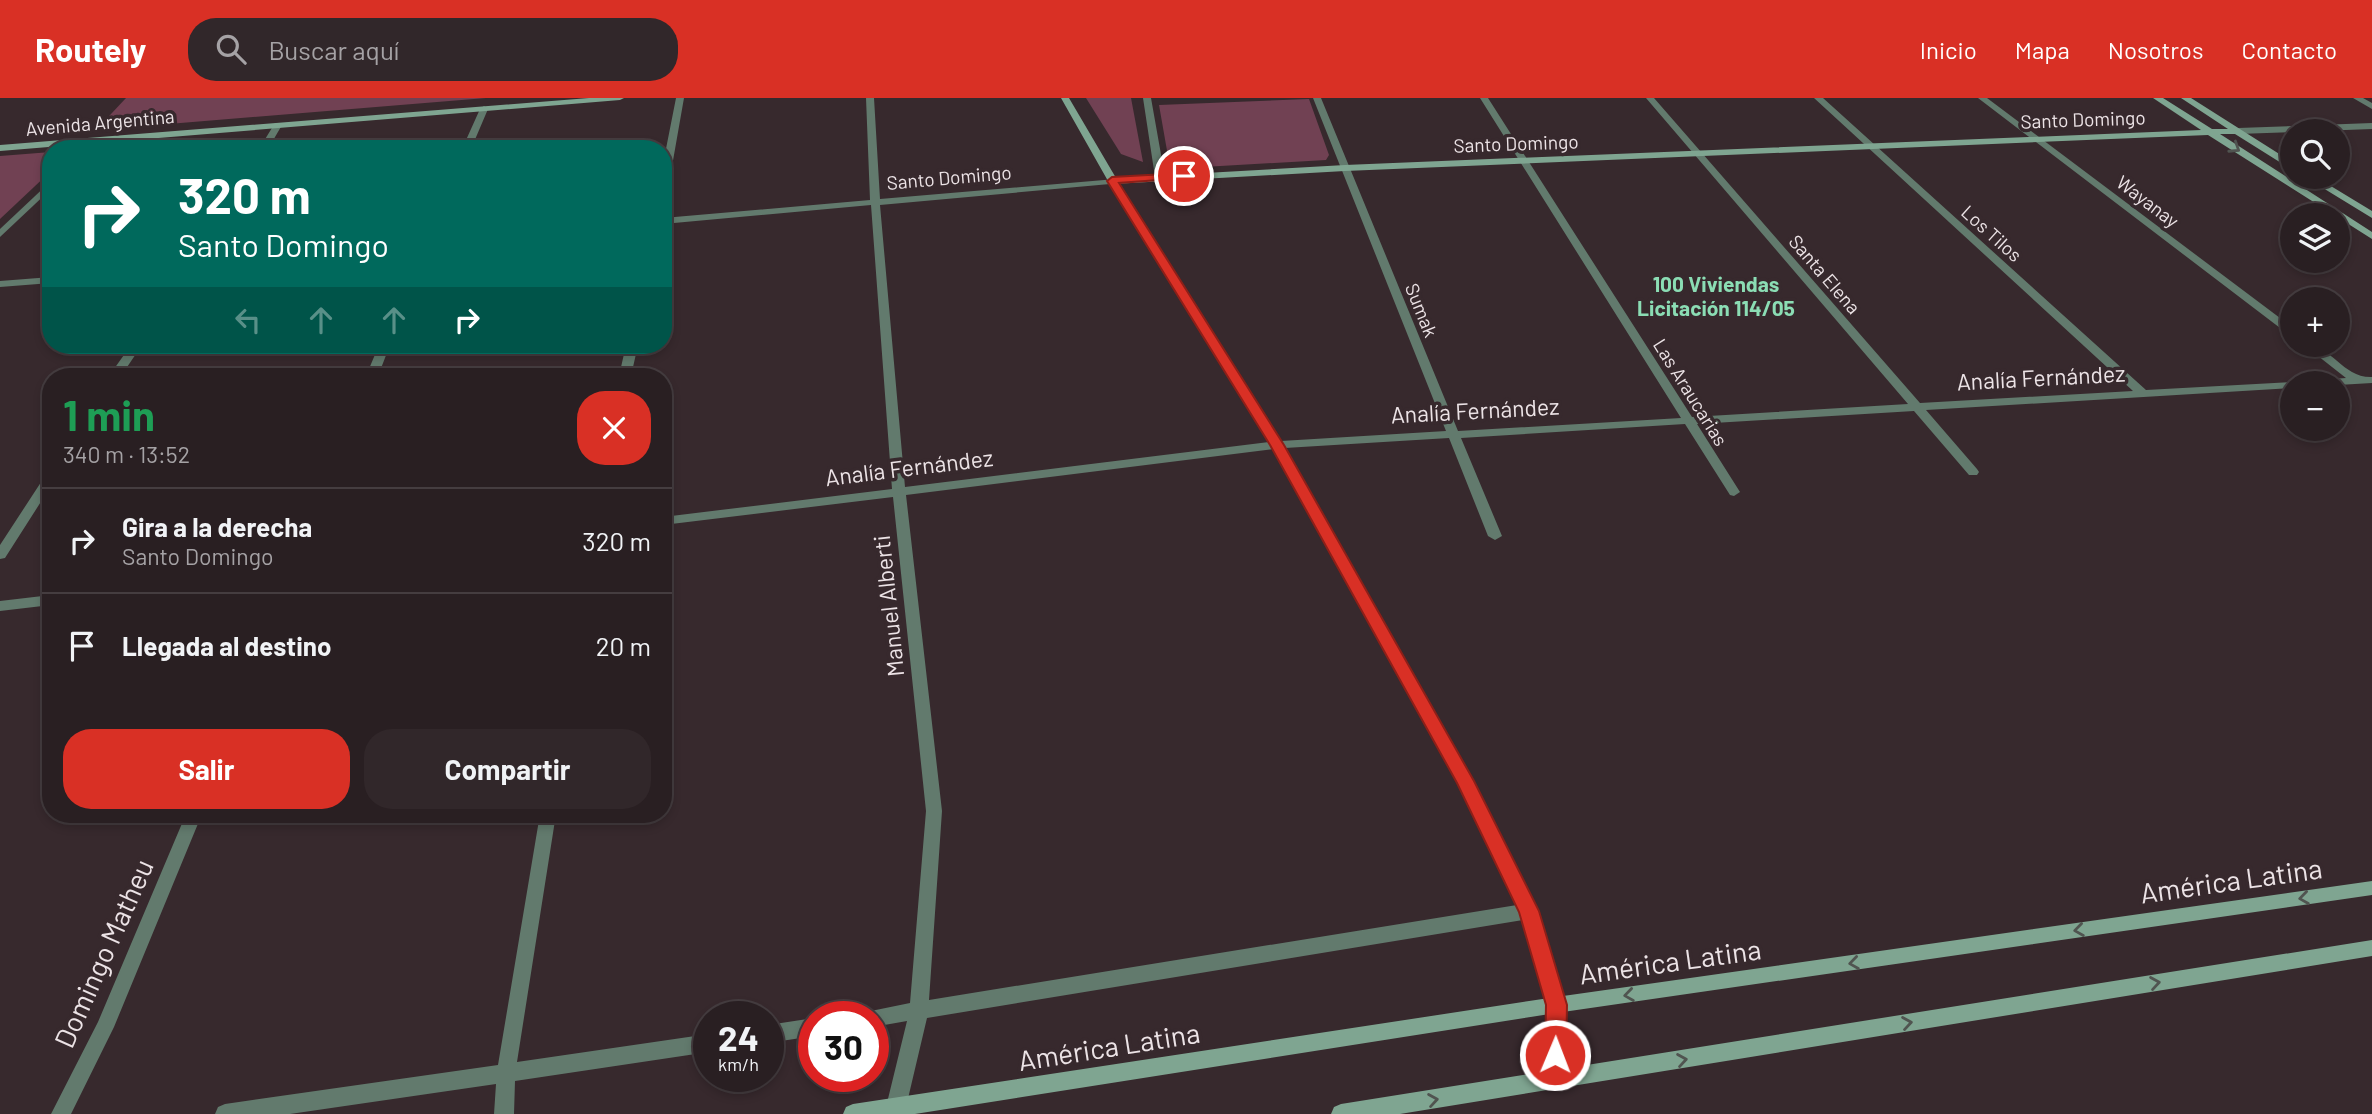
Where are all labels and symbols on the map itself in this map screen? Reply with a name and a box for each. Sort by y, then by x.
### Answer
street label: Avenida Argentina [25,104,175,140]
street label: Santo Domingo [2020,105,2146,133]
street label: Santo Domingo [1453,129,1579,157]
one-way arrow [2227,140,2240,153]
pin [1154,146,1214,206]
street label: Santo Domingo [886,160,1012,194]
street label: Wayanay [2112,170,2184,232]
street label: Los Tilos [1957,200,2027,266]
street label: Santa Elena [1784,230,1866,318]
district label: 100 Viviendas Licitación 114/05 [1637,271,1795,320]
street label: Sumak [1401,280,1443,340]
street label: Las Araucarias [1649,334,1733,450]
street label: Analía Fernández [1956,359,2126,395]
street label: Analía Fernández [1390,392,1560,428]
street label: Analía Fernández [824,443,994,491]
street label: Manuel Alberti [867,534,909,678]
street label: América Latina [2138,850,2324,910]
street label: Domingo Matheu [46,853,160,1053]
one-way arrow [2299,890,2310,905]
one-way arrow [2073,923,2085,938]
street label: América Latina [1577,931,1763,991]
one-way arrow [1848,955,1860,970]
one-way arrow [2149,976,2161,991]
one-way arrow [1623,987,1635,1002]
speed limit sign: 30 [798,1001,889,1092]
street label: América Latina [1016,1015,1202,1077]
one-way arrow [1901,1016,1912,1031]
position arrow [1518,1018,1592,1092]
one-way arrow [1676,1053,1688,1068]
one-way arrow [1427,1093,1439,1108]

